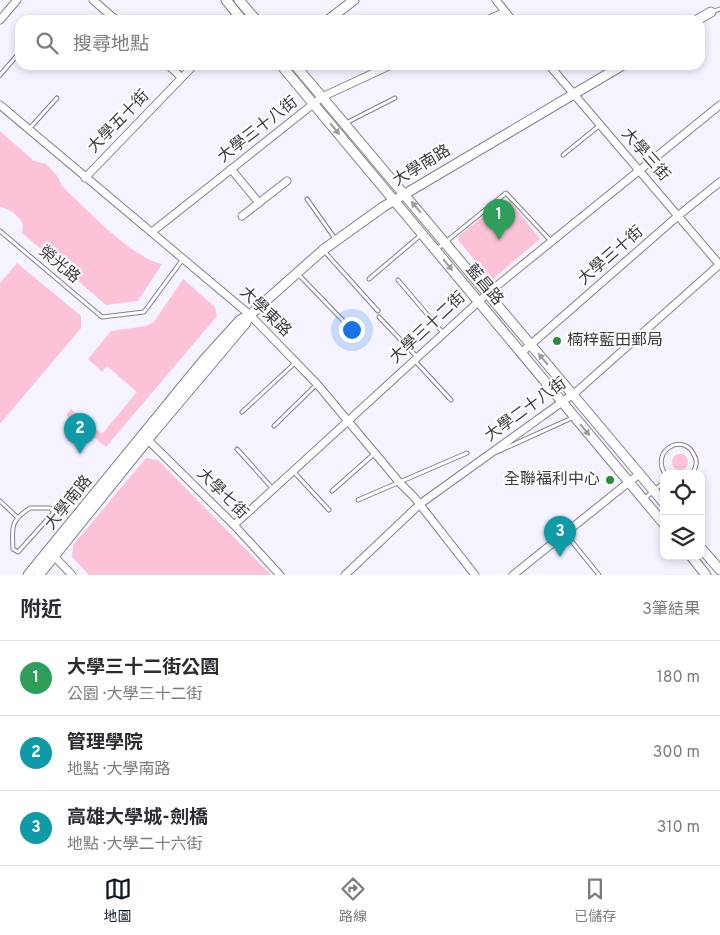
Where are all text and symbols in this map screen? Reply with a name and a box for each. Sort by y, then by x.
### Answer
search box [15,15,705,70]
icon: search [33,29,61,57]
text: 搜尋地點 [73,33,149,57]
street label: 大學五十街 [84,86,154,158]
street label: 大學三十八街 [214,93,302,167]
one-way arrow [329,123,340,136]
street label: 大學三街 [616,124,674,186]
street label: 大學南路 [389,141,455,191]
pin: 1 [483,199,515,240]
one-way arrow [410,201,421,214]
street label: 大學三十街 [574,222,648,290]
street label: 榮光路 [34,242,84,288]
one-way arrow [442,258,453,271]
street label: 藍昌路 [461,260,507,310]
street label: 大學東路 [235,283,295,341]
street label: 大學三十二街 [386,288,470,368]
your location [339,317,365,343]
place label: 楠梓藍田郵局 [567,331,663,351]
marker: 楠梓藍田郵局 [551,335,563,347]
one-way arrow [537,352,548,365]
street label: 大學二十八街 [481,374,571,446]
pin: 2 [64,413,96,454]
one-way arrow [580,423,591,436]
street label: 大學七街 [192,464,252,524]
place label: 全聯福利中心 [504,470,600,490]
map controls [660,470,705,560]
button: locate [660,470,705,515]
street label: 大學南路 [41,472,97,534]
marker: 全聯福利中心 [604,474,616,486]
button: layers [660,515,705,560]
pin: 3 [544,516,576,557]
text: 附近 [20,597,62,624]
text: 3筆結果 [642,600,700,620]
text: 大學三十二街公園 [67,656,219,680]
text: 1 [33,668,39,688]
text: 180 m [657,668,700,688]
text: 公園 · 大學三十二街 [67,685,203,705]
text: 管理學院 [67,731,143,755]
text: 2 [31,743,41,763]
text: 300 m [653,743,700,763]
text: 地點 · 大學南路 [67,760,171,780]
text: 高雄大學城-劍橋 [67,806,208,830]
text: 3 [31,818,41,838]
text: 310 m [657,818,700,838]
text: 地點 · 大學二十六街 [67,835,203,855]
tab: 地圖 [104,875,132,926]
tab: 路線 [339,875,367,926]
tab: 已儲存 [574,875,616,926]

